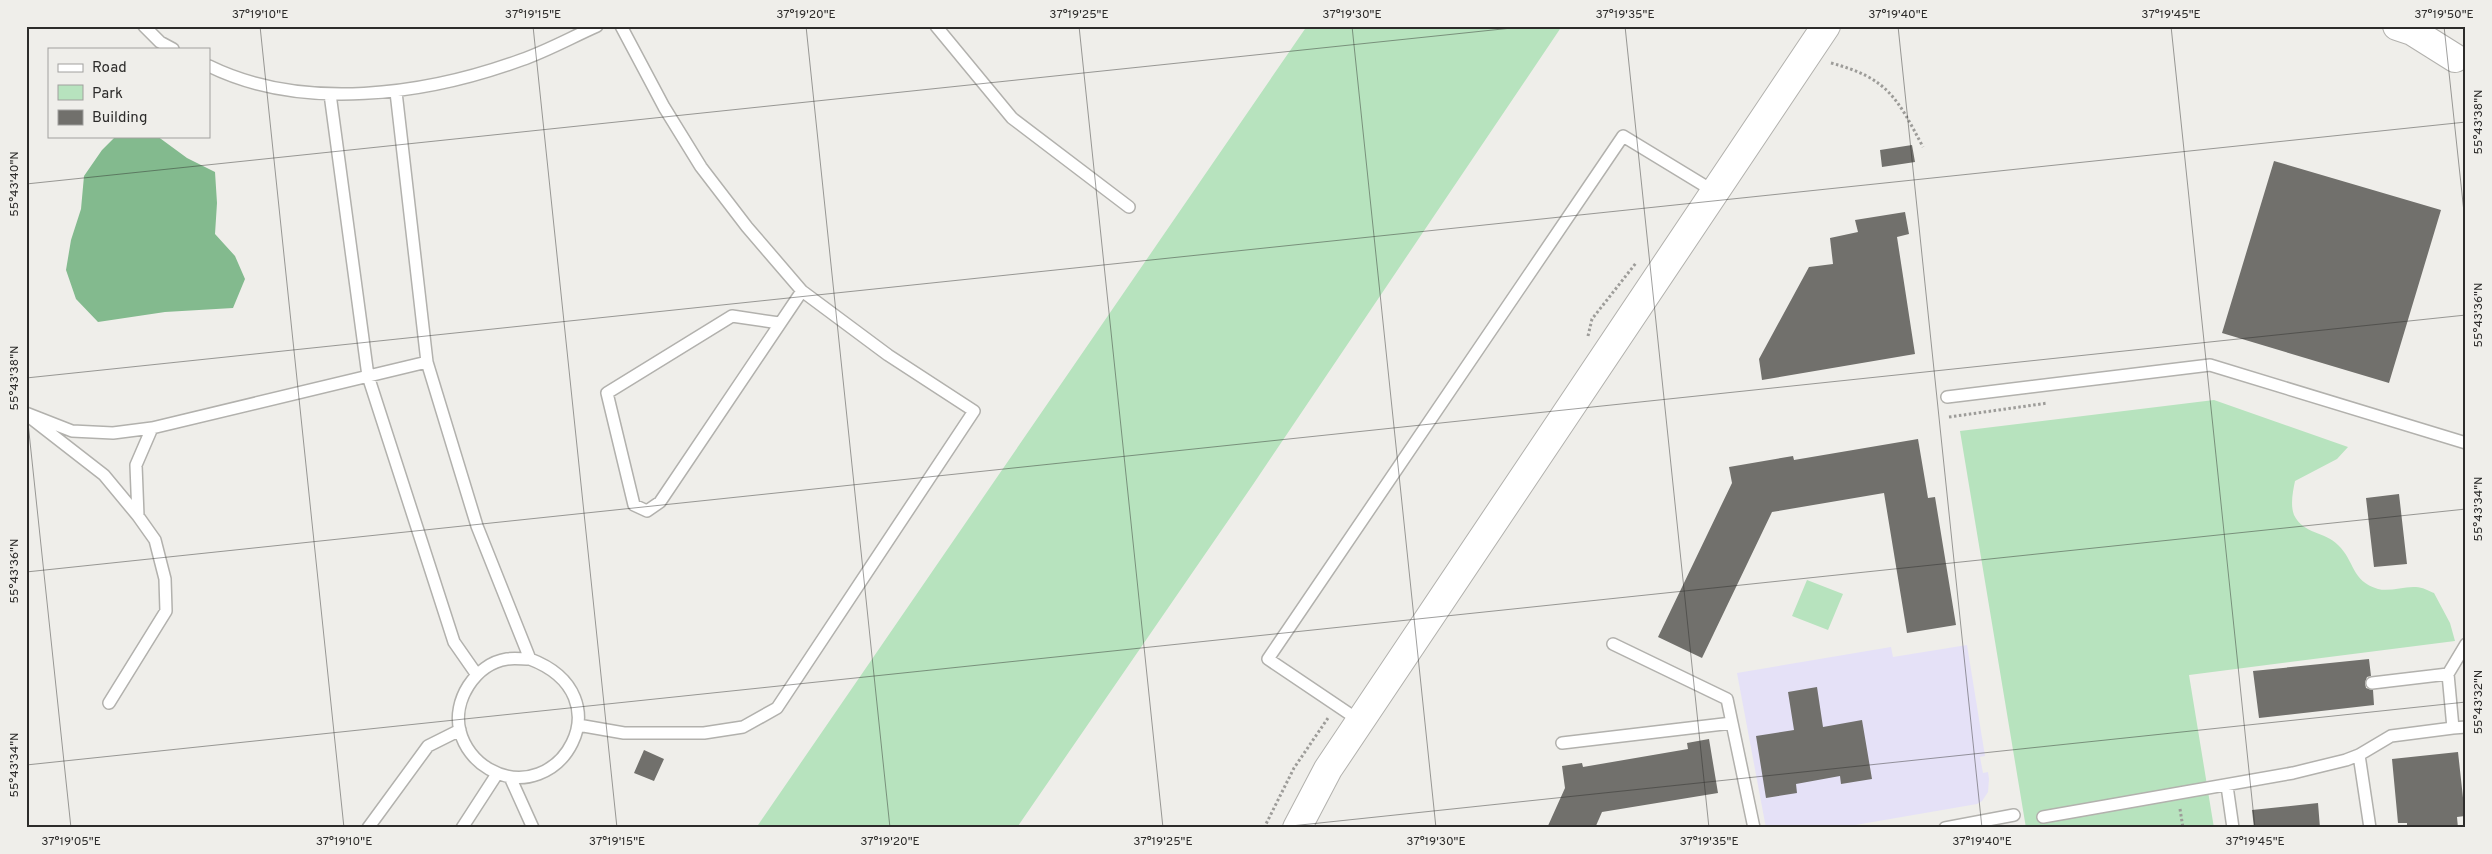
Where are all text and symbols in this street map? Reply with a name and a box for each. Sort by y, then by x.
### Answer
text: 37°19'10"E [232,7,288,23]
text: 37°19'15"E [505,7,561,23]
text: 37°19'20"E [776,7,836,23]
text: 37°19'25"E [1049,7,1109,23]
text: 37°19'30"E [1322,7,1382,23]
text: 37°19'35"E [1595,7,1655,23]
text: 37°19'40"E [1868,7,1928,23]
text: 37°19'45"E [2141,7,2201,23]
text: 37°19'50"E [2414,7,2474,23]
legend [48,48,210,138]
text: Road [92,59,127,78]
text: Park [92,85,123,104]
text: 55°43'38"N [2471,90,2487,154]
text: Building [92,109,147,128]
text: 55°43'40"N [7,151,23,217]
text: 55°43'36"N [2471,283,2487,347]
text: 55°43'38"N [7,346,23,410]
text: 55°43'34"N [2471,476,2487,542]
text: 55°43'36"N [7,539,23,603]
text: 55°43'32"N [2471,670,2487,734]
text: 55°43'34"N [7,732,23,798]
text: 37°19'05"E [41,834,101,850]
text: 37°19'10"E [316,834,372,850]
text: 37°19'15"E [589,834,645,850]
text: 37°19'20"E [860,834,920,850]
text: 37°19'25"E [1133,834,1193,850]
text: 37°19'30"E [1406,834,1466,850]
text: 37°19'35"E [1679,834,1739,850]
text: 37°19'40"E [1952,834,2012,850]
text: 37°19'45"E [2225,834,2285,850]

